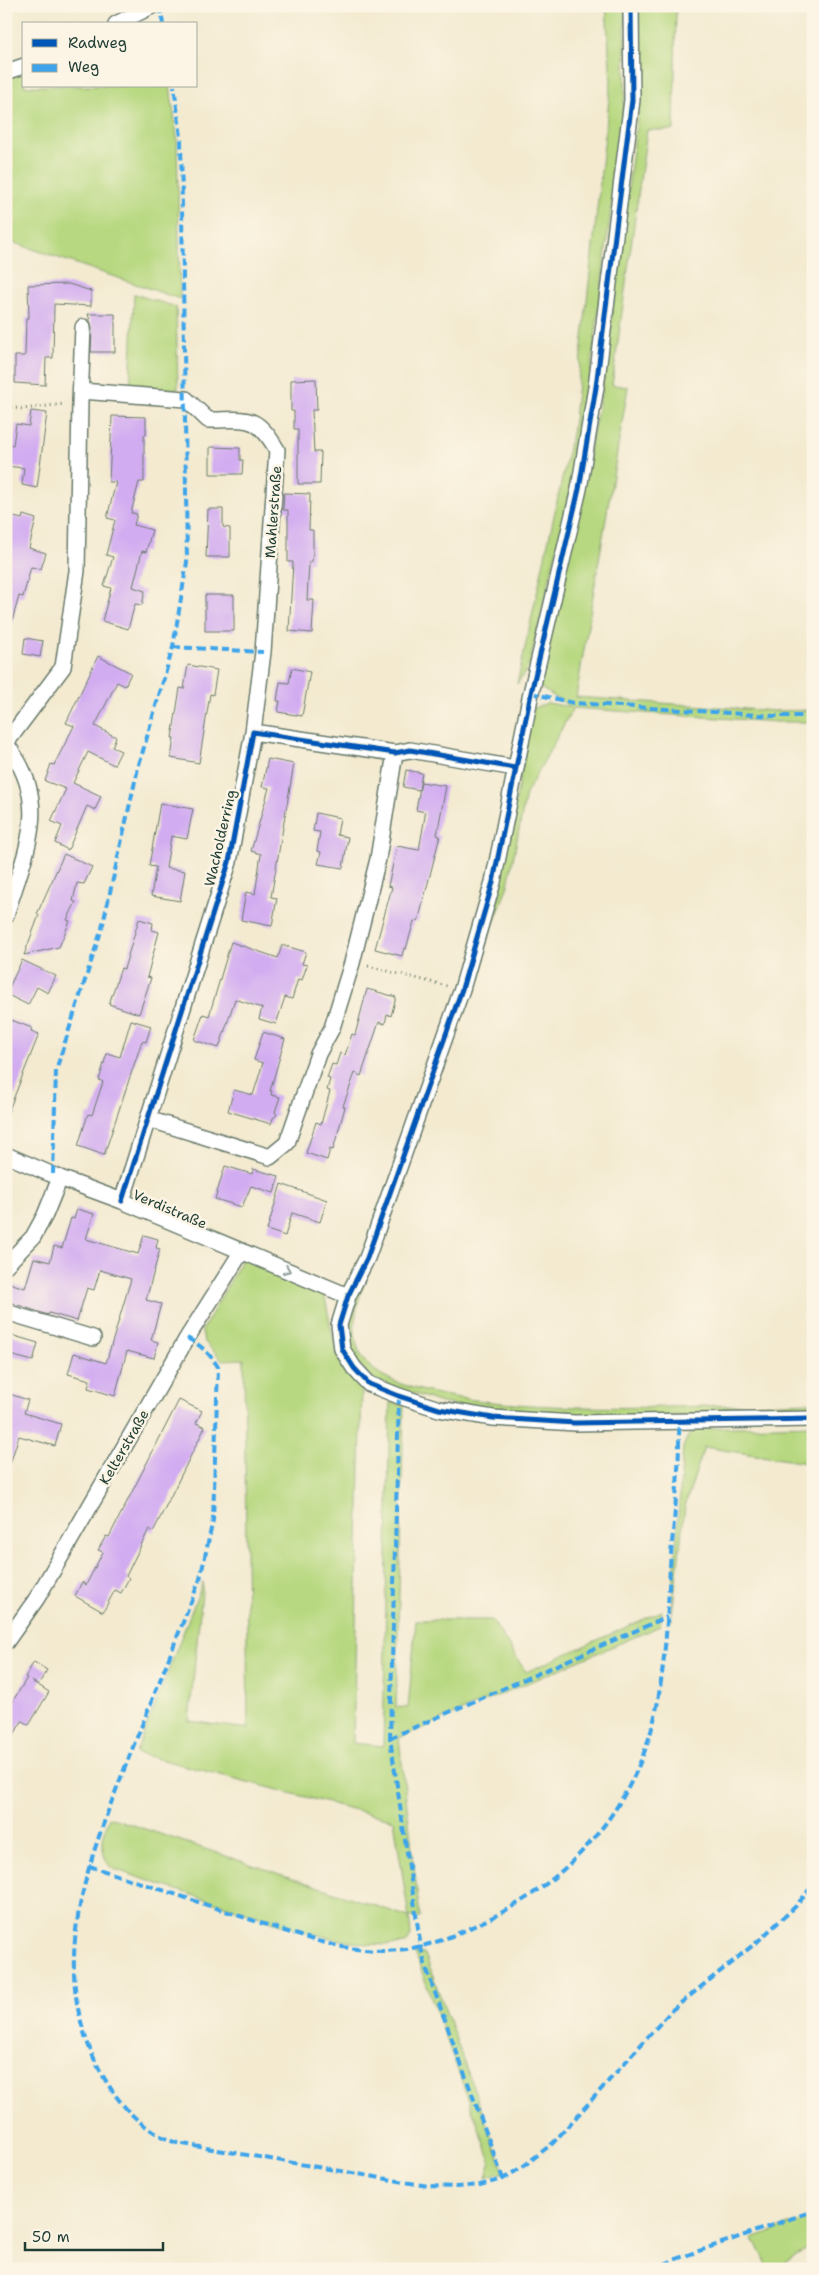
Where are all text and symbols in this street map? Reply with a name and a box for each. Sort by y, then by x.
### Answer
legend [22,22,198,88]
text: Radweg [68,33,127,53]
text: Weg [68,57,99,77]
street label: Mahlerstraße [261,465,285,559]
street label: Wacholderring [200,788,240,888]
street label: Verdistraße [130,1185,210,1233]
one-way arrow [282,1263,291,1274]
street label: Kelterstraße [95,1406,153,1488]
scale bar [25,2220,162,2252]
text: 50 m [32,2227,70,2247]

